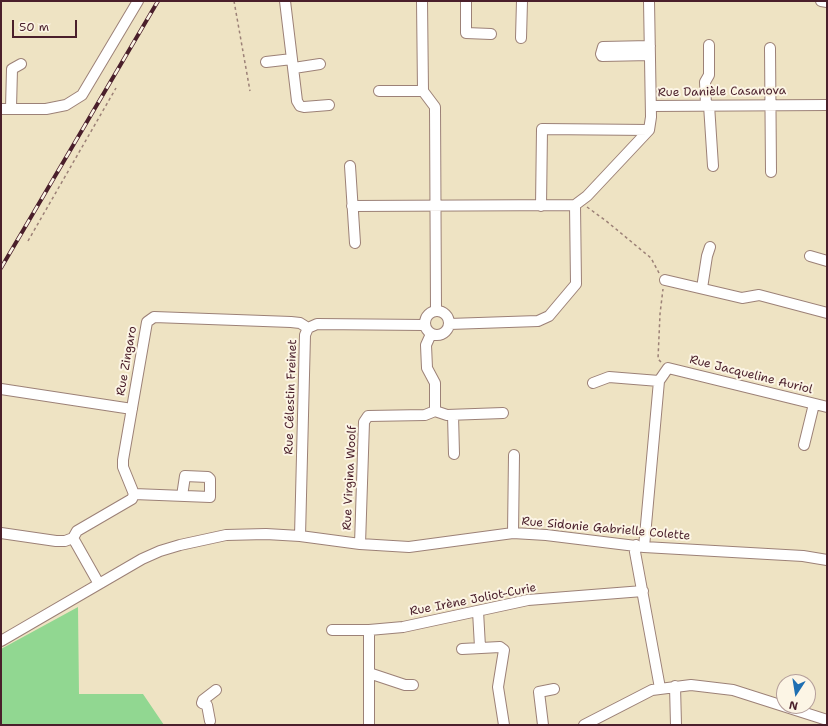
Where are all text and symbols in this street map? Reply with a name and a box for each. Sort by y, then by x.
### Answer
scale bar [14,12,79,38]
text: 50 m [19,19,49,35]
street label: Rue Danièle Casanova [658,84,786,100]
street label: Rue Zingaro [114,325,140,397]
street label: Rue Célestin Freinet [282,339,300,455]
street label: Rue Jacqueline Auriol [688,353,814,397]
street label: Rue Virgina Woolf [340,425,360,531]
street label: Rue Sidonie Gabrielle Colette [521,514,691,544]
street label: Rue Irène Joliot-Curie [408,581,538,619]
north arrow [776,674,816,714]
text: N [788,697,799,713]

